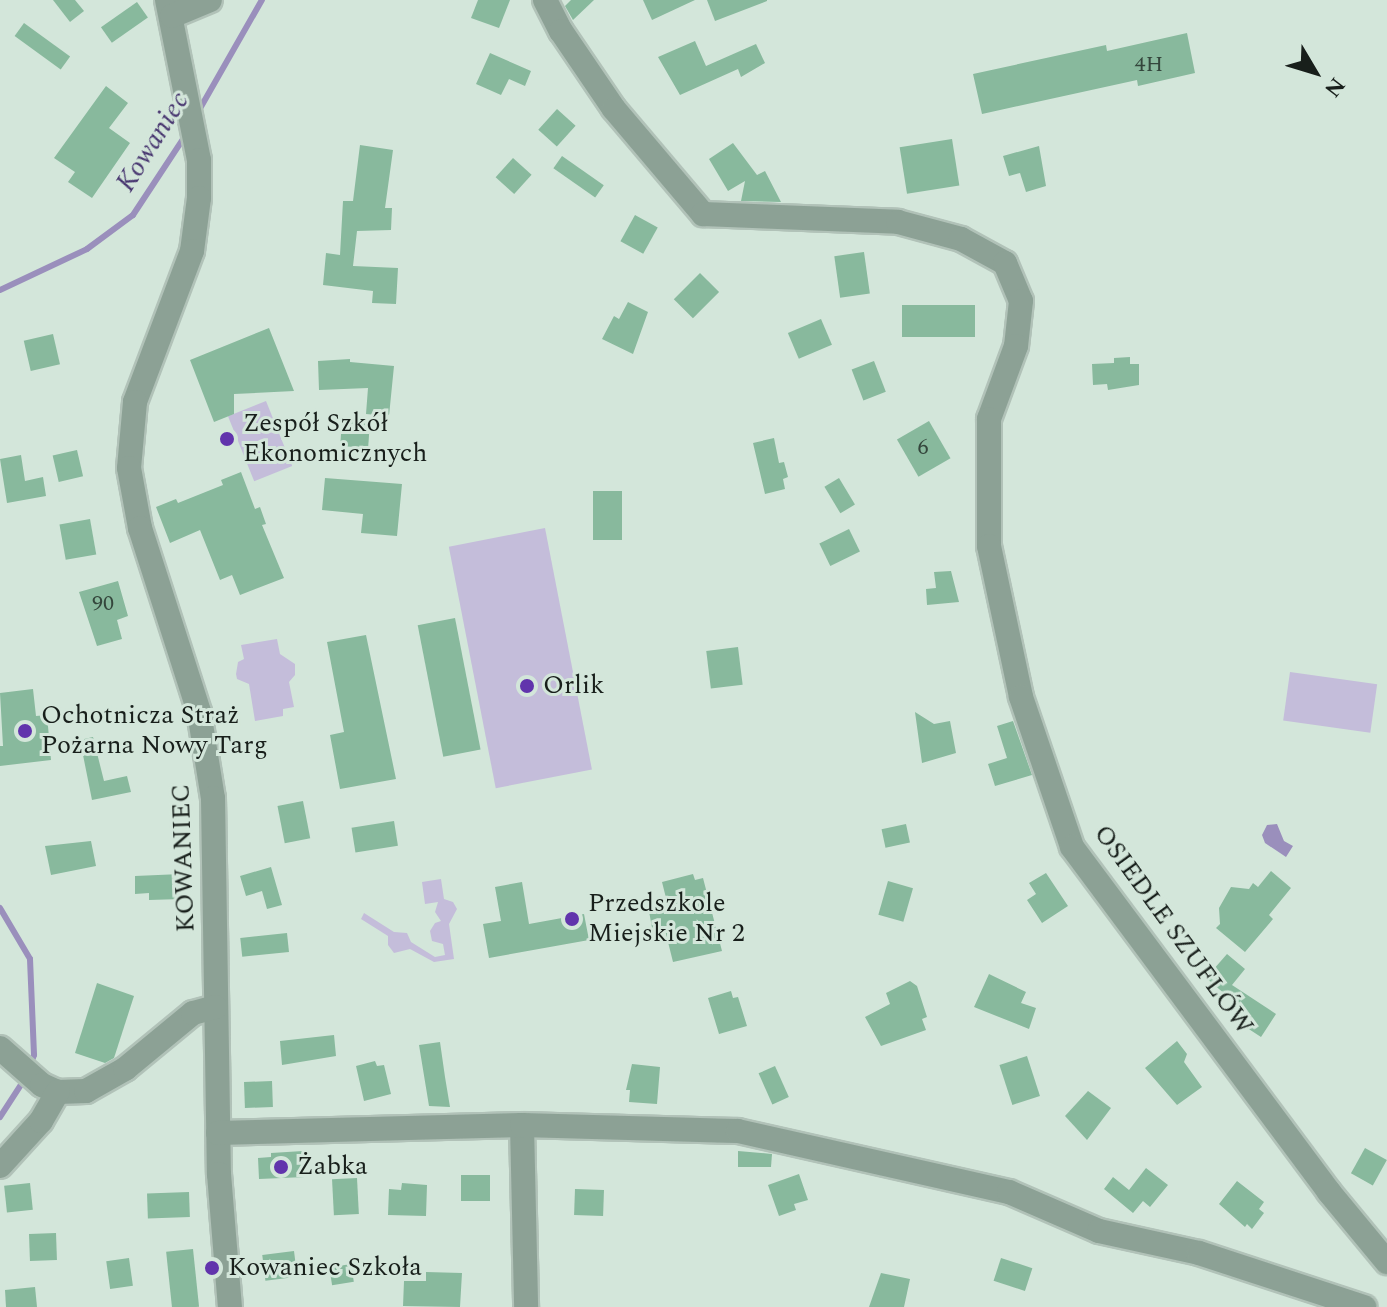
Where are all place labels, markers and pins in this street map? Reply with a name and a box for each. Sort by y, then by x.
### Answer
place label: Zespół Szkół Ekonomicznych [243,408,427,470]
marker: Zespół Szkół Ekonomicznych [218,430,236,448]
place label: Orlik [543,670,605,702]
marker: Orlik [518,677,536,695]
place label: Ochotnicza Straż Pożarna Nowy Targ [41,700,268,762]
marker: Ochotnicza Straż Pożarna Nowy Targ [16,722,34,740]
place label: Przedszkole Miejskie Nr 2 [588,888,745,950]
marker: Przedszkole Miejskie Nr 2 [563,910,581,928]
place label: Żabka [297,1151,368,1183]
marker: Żabka [272,1158,290,1176]
place label: Kowaniec Szkoła [228,1252,422,1284]
marker: Kowaniec Szkoła [203,1259,221,1277]

